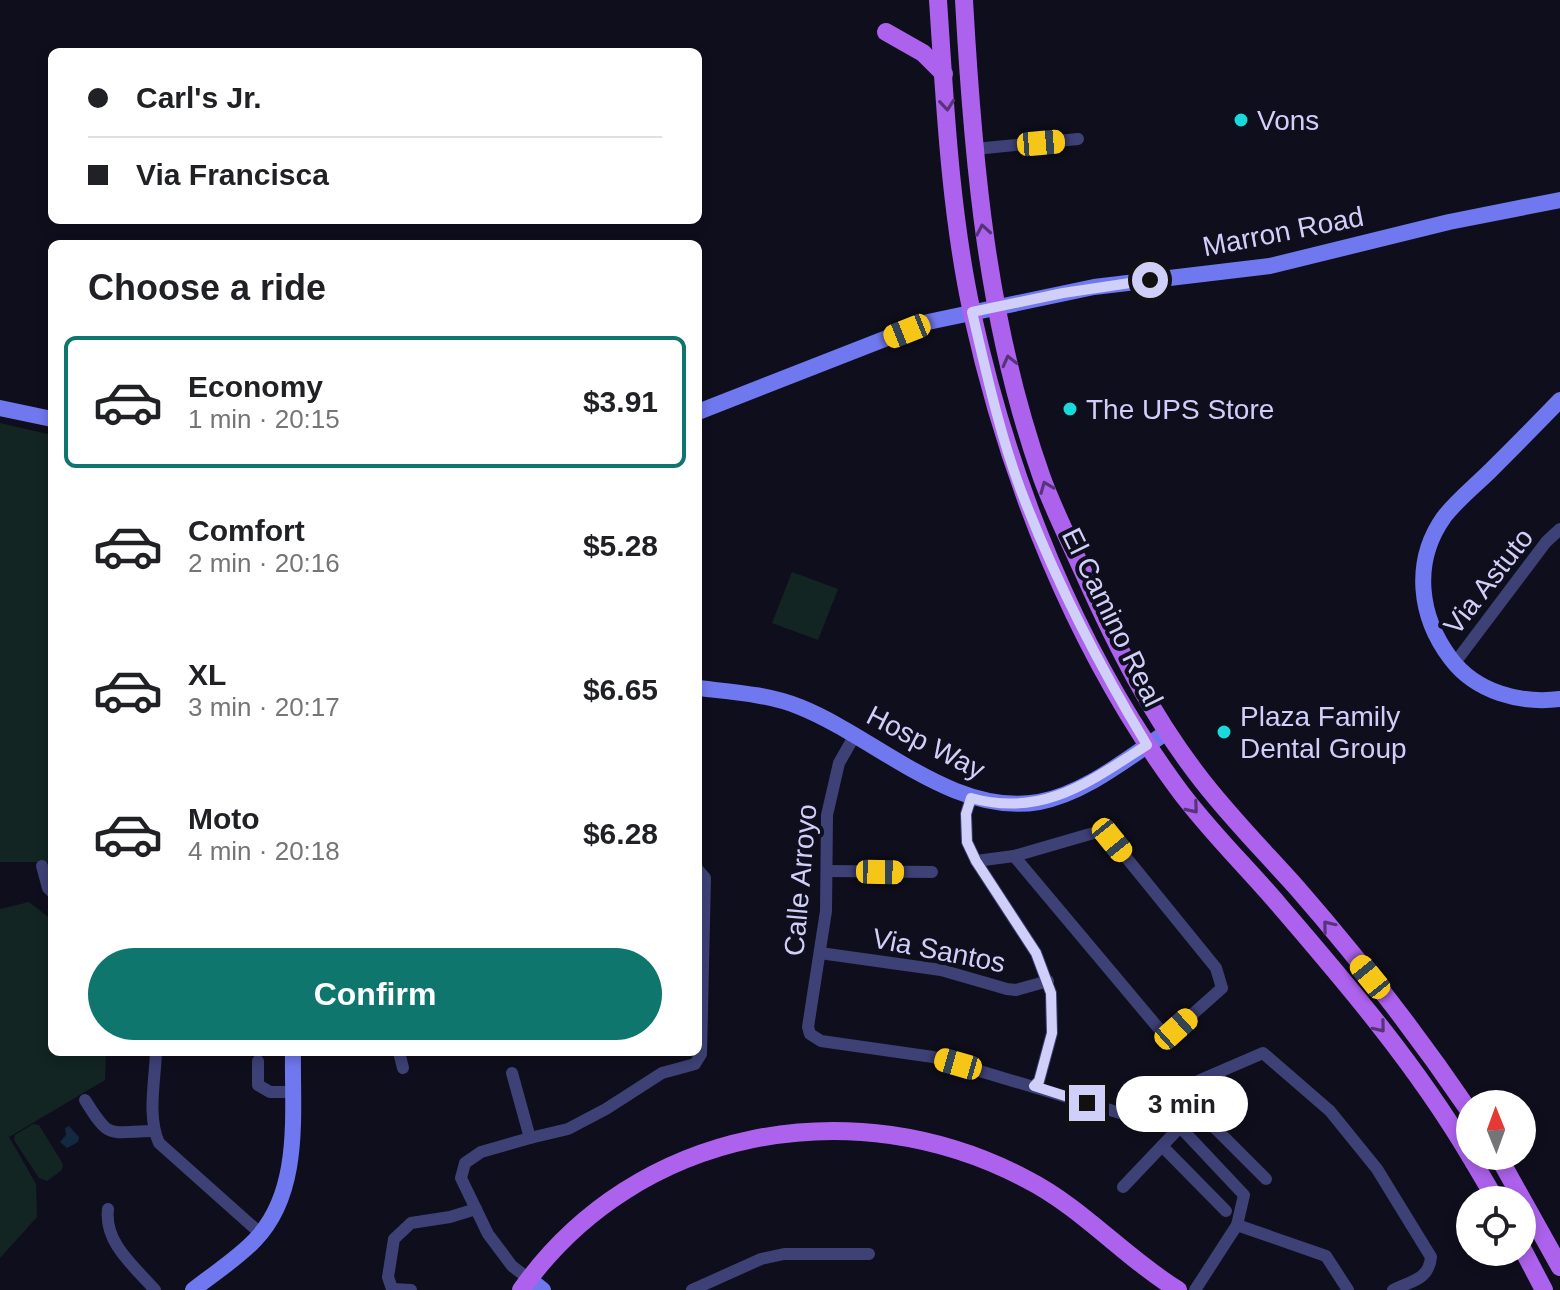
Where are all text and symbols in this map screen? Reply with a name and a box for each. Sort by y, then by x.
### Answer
text: Carl's Jr. [136,81,262,114]
one-way arrow [938,98,955,111]
place label: Vons [1257,105,1319,136]
marker: Vons [1232,111,1250,129]
car [1016,129,1066,157]
text: Via Francisca [136,158,329,191]
street label: Marron Road [1200,201,1366,262]
one-way arrow [975,223,992,237]
route start [1132,262,1168,298]
text: Choose a ride [88,267,326,308]
car [880,311,934,351]
one-way arrow [1001,354,1018,368]
icon: car [92,366,164,438]
text: Economy [188,370,323,403]
text: $3.91 [583,385,658,418]
place label: The UPS Store [1086,394,1274,425]
marker: The UPS Store [1061,400,1079,418]
text: 1 min · 20:15 [188,404,340,434]
one-way arrow [1040,481,1056,495]
icon: car [92,510,164,582]
text: Comfort [188,514,305,547]
street label: Via Astuto [1438,522,1539,640]
street label: El Camino Real [1056,523,1169,711]
text: $5.28 [583,529,658,562]
text: 2 min · 20:16 [188,548,340,578]
icon: car [92,654,164,726]
text: XL [188,658,226,691]
text: $6.65 [583,673,658,706]
text: 3 min · 20:17 [188,692,340,722]
street label: Hosp Way [862,700,990,785]
place label: Plaza Family Dental Group [1240,701,1407,764]
marker: Plaza Family Dental Group [1215,723,1233,741]
icon: car [92,798,164,870]
one-way arrow [1183,798,1198,813]
text: Moto [188,802,260,835]
street label: Calle Arroyo [778,803,823,957]
car [1088,814,1136,866]
text: $6.28 [583,817,658,850]
text: 4 min · 20:18 [188,836,340,866]
car [856,860,904,884]
one-way arrow [1324,920,1338,935]
street label: Via Santos [870,922,1008,979]
button: Confirm [88,948,662,1040]
car [1346,951,1394,1003]
car [1150,1004,1202,1054]
one-way arrow [1370,1018,1384,1033]
car [932,1046,984,1082]
callout: 3 min [1115,1075,1247,1131]
route end [1069,1085,1105,1121]
text: 3 min [1148,1089,1216,1119]
north arrow [1456,1090,1536,1170]
map controls [1456,1090,1536,1266]
button: locate [1456,1186,1536,1266]

